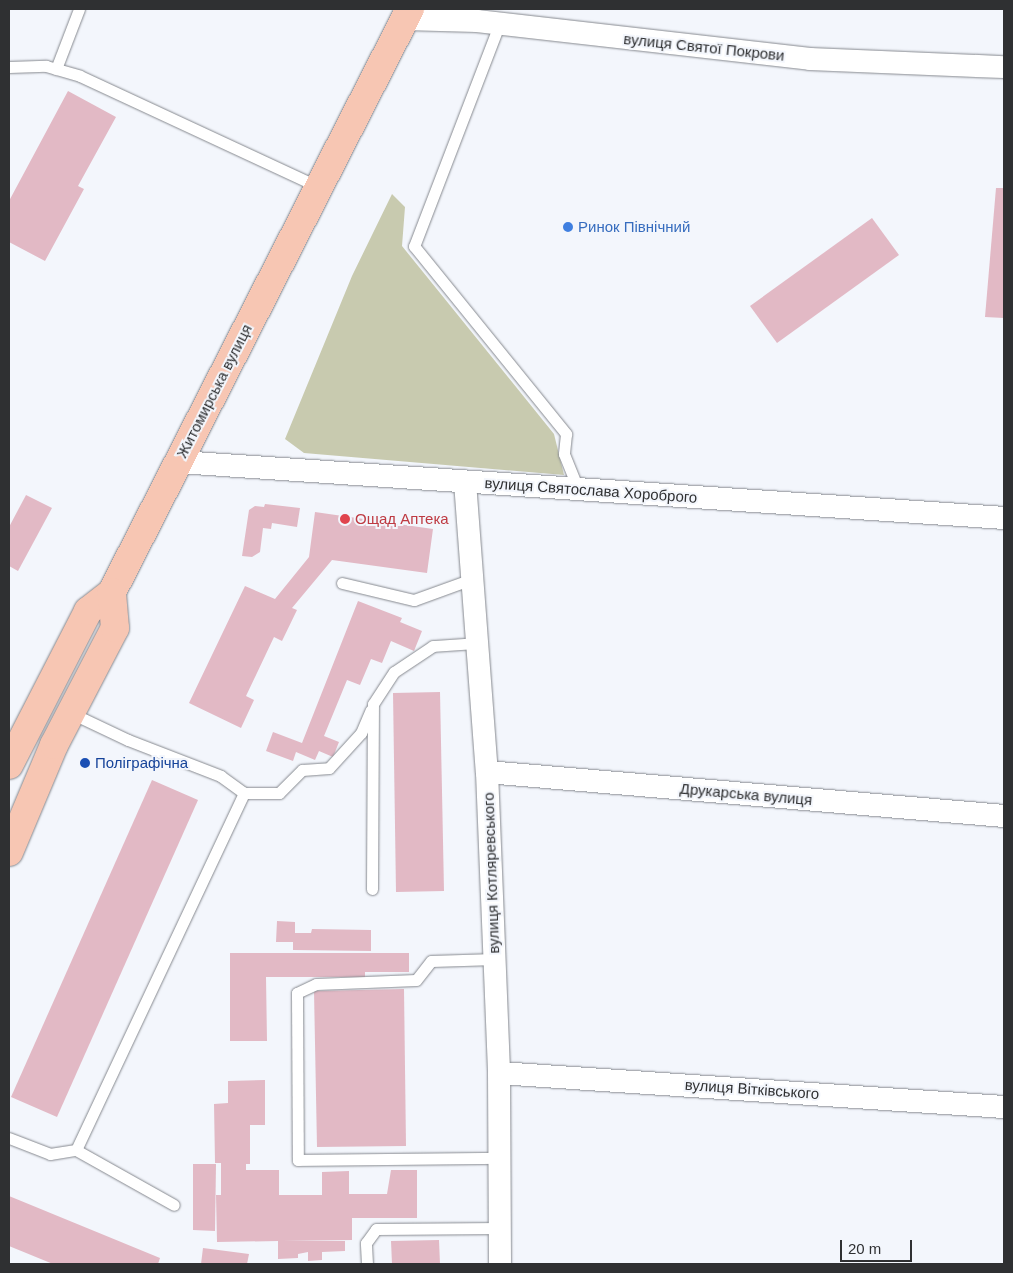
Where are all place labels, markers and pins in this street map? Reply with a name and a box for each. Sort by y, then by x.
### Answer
place label: Ринок Північний [578,218,690,236]
marker: Ринок Північний [562,221,574,233]
place label: Ощад Аптека [355,510,449,528]
marker: Ощад Аптека [339,513,351,525]
place label: Поліграфічна [95,754,188,772]
marker: Поліграфічна [79,757,91,769]

